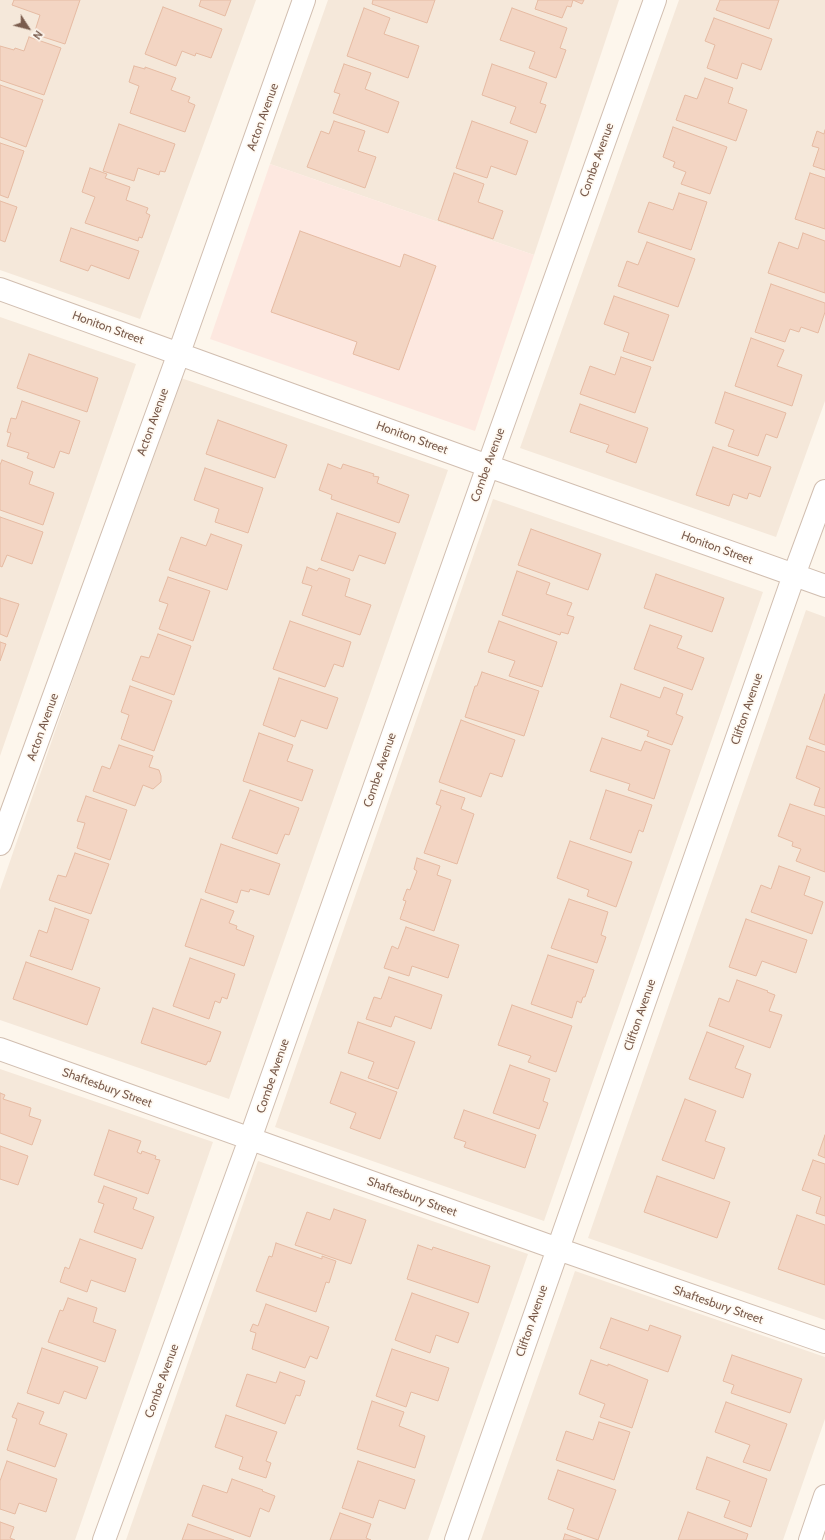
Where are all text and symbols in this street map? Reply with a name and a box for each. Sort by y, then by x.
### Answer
north arrow [8,8,48,48]
text: N [30,28,46,42]
street label: Acton Avenue [244,81,282,153]
street label: Combe Avenue [577,121,617,199]
street label: Honiton Street [70,308,146,348]
street label: Acton Avenue [134,386,172,458]
street label: Honiton Street [374,418,450,458]
street label: Combe Avenue [468,426,508,504]
street label: Honiton Street [679,528,755,568]
street label: Clifton Avenue [728,671,766,747]
street label: Acton Avenue [24,691,62,763]
street label: Combe Avenue [361,731,399,809]
street label: Clifton Avenue [621,977,659,1053]
street label: Combe Avenue [254,1037,292,1115]
street label: Shaftesbury Street [60,1065,154,1111]
street label: Shaftesbury Street [365,1174,459,1220]
street label: Clifton Avenue [513,1283,551,1359]
street label: Shaftesbury Street [671,1283,765,1327]
street label: Combe Avenue [142,1342,182,1420]

